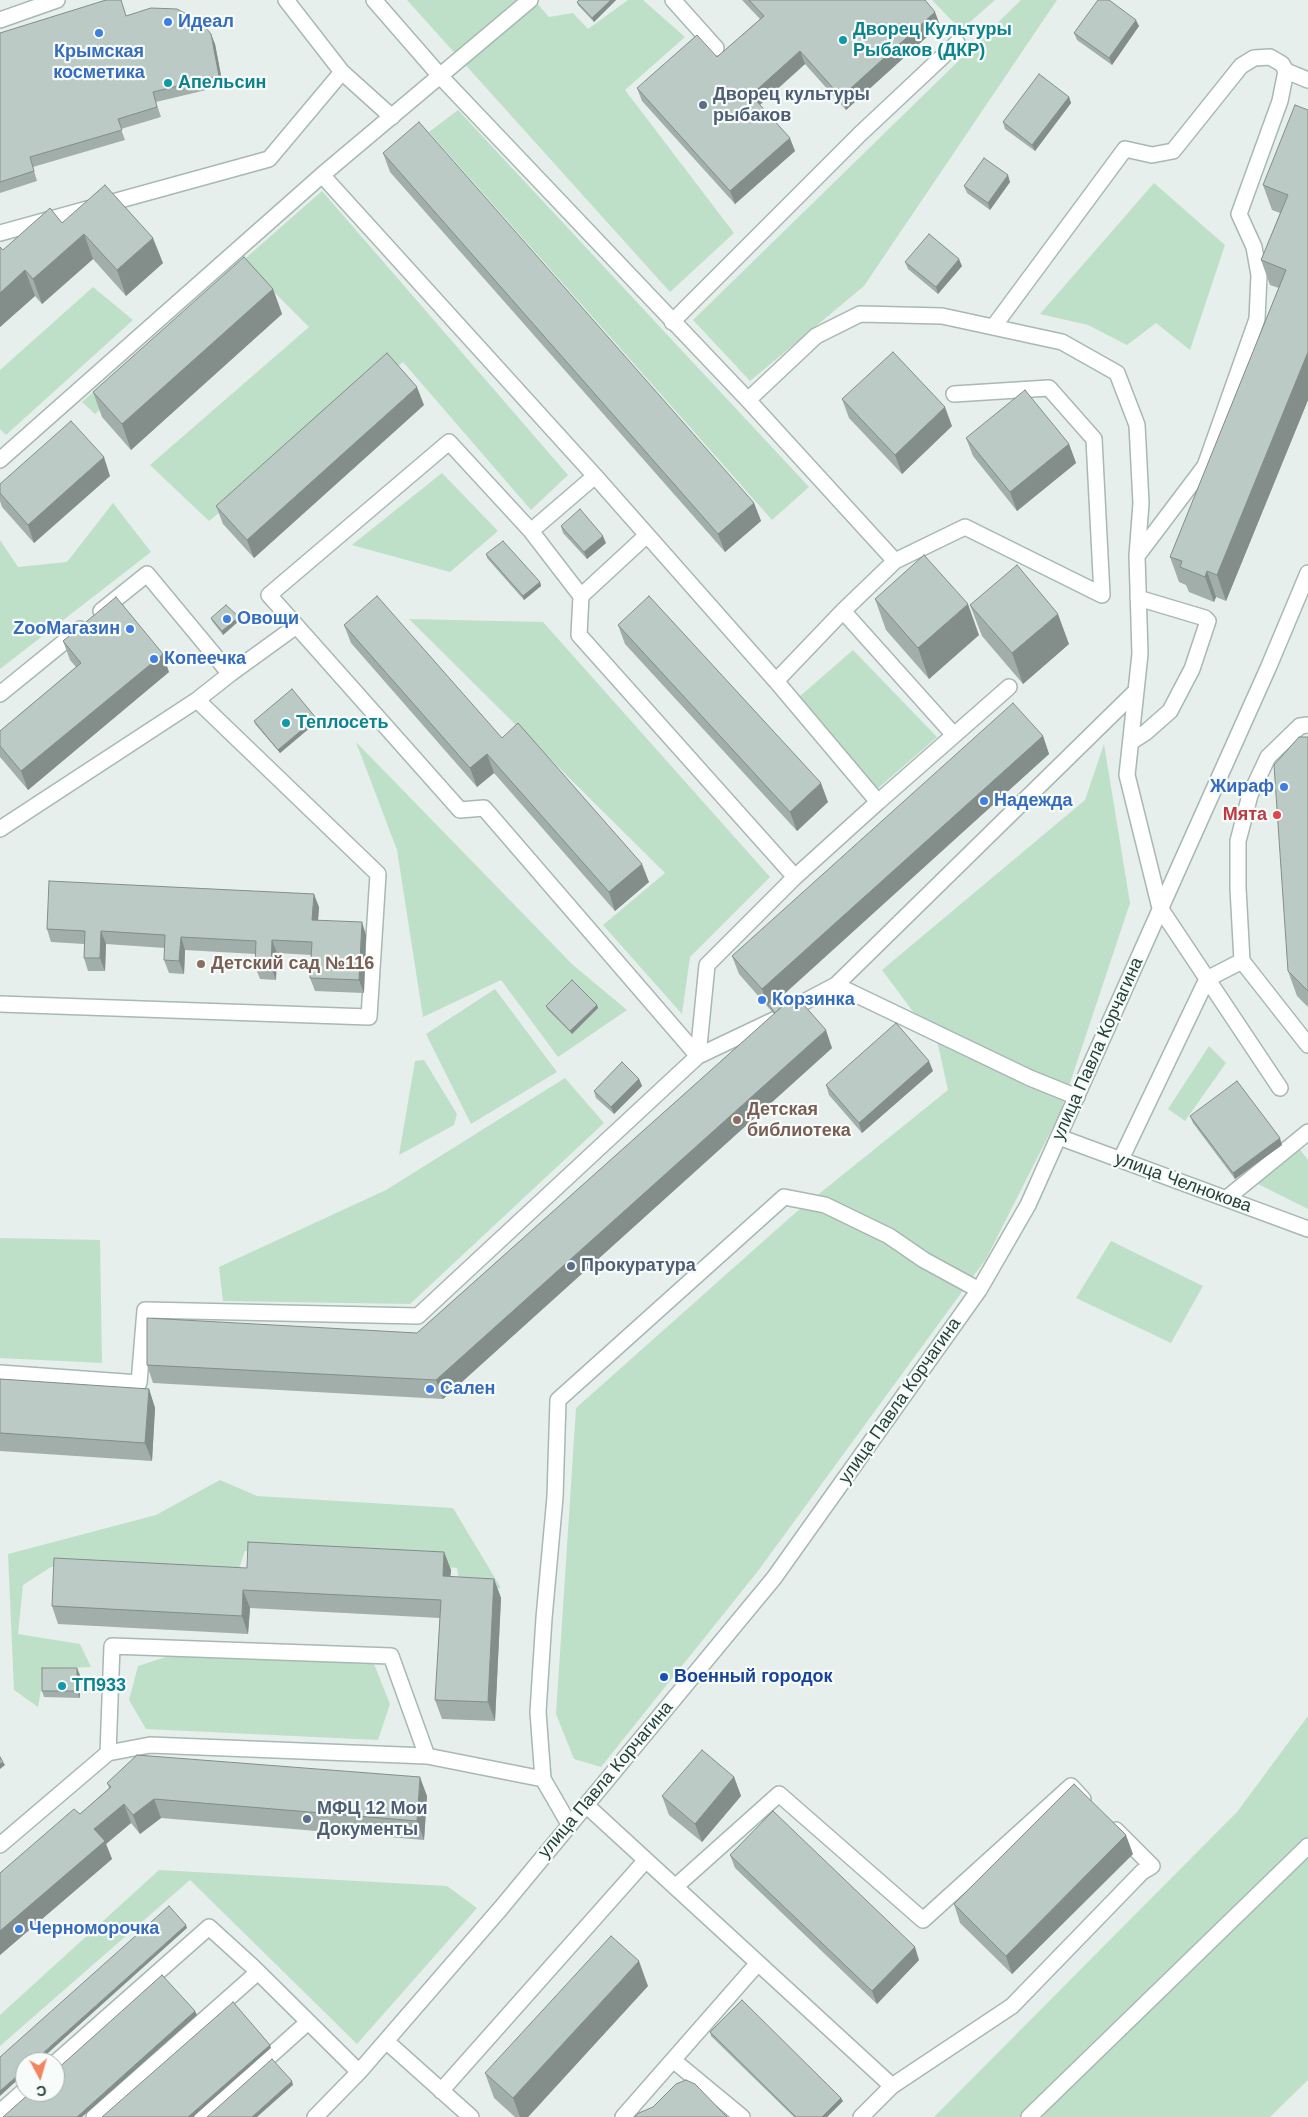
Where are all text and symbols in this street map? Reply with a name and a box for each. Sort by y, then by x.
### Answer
place label: Идеал [178,11,234,33]
marker: Идеал [162,16,174,28]
place label: Дворец Культуры Рыбаков (ДКР) [853,19,1012,62]
marker: Крымская косметика [93,27,105,39]
marker: Дворец Культуры Рыбаков (ДКР) [837,34,849,46]
place label: Крымская косметика [53,41,145,84]
place label: Апельсин [178,72,266,94]
marker: Апельсин [162,77,174,89]
place label: Дворец культуры рыбаков [713,84,870,126]
marker: Дворец культуры рыбаков [697,99,709,111]
place label: Овощи [237,608,299,630]
marker: Овощи [221,613,233,625]
place label: ZooМагазин [13,618,120,640]
marker: ZooМагазин [124,623,136,635]
place label: Копеечка [164,648,246,670]
marker: Копеечка [148,653,160,665]
place label: Теплосеть [296,712,389,734]
marker: Теплосеть [280,717,292,729]
place label: Жираф [1210,776,1274,798]
marker: Жираф [1278,781,1290,793]
place label: Надежда [994,790,1072,812]
marker: Надежда [978,795,990,807]
place label: Мята [1223,804,1267,826]
marker: Мята [1271,809,1283,821]
place label: Детский сад №116 [211,953,374,975]
street label: улица Павла Корчагина [1048,954,1148,1144]
marker: Детский сад №116 [195,958,207,970]
place label: Корзинка [772,989,855,1011]
marker: Корзинка [756,994,768,1006]
place label: Детская библиотека [747,1099,851,1142]
marker: Детская библиотека [731,1114,743,1126]
street label: улица Челнокова [1112,1148,1254,1218]
place label: Прокуратура [581,1255,696,1277]
marker: Прокуратура [565,1260,577,1272]
street label: улица Павла Корчагина [834,1314,966,1488]
place label: Сален [440,1378,495,1400]
marker: Сален [424,1383,436,1395]
place label: Военный городок [674,1666,833,1688]
marker: Военный городок [658,1671,670,1683]
place label: ТП933 [72,1675,126,1697]
marker: ТП933 [56,1680,68,1692]
street label: улица Павла Корчагина [534,1697,678,1863]
place label: МФЦ 12 Мои Документы [317,1798,428,1840]
marker: МФЦ 12 Мои Документы [301,1813,313,1825]
place label: Черноморочка [29,1918,159,1940]
marker: Черноморочка [13,1923,25,1935]
north arrow [15,2052,65,2102]
text: С [36,2082,47,2099]

